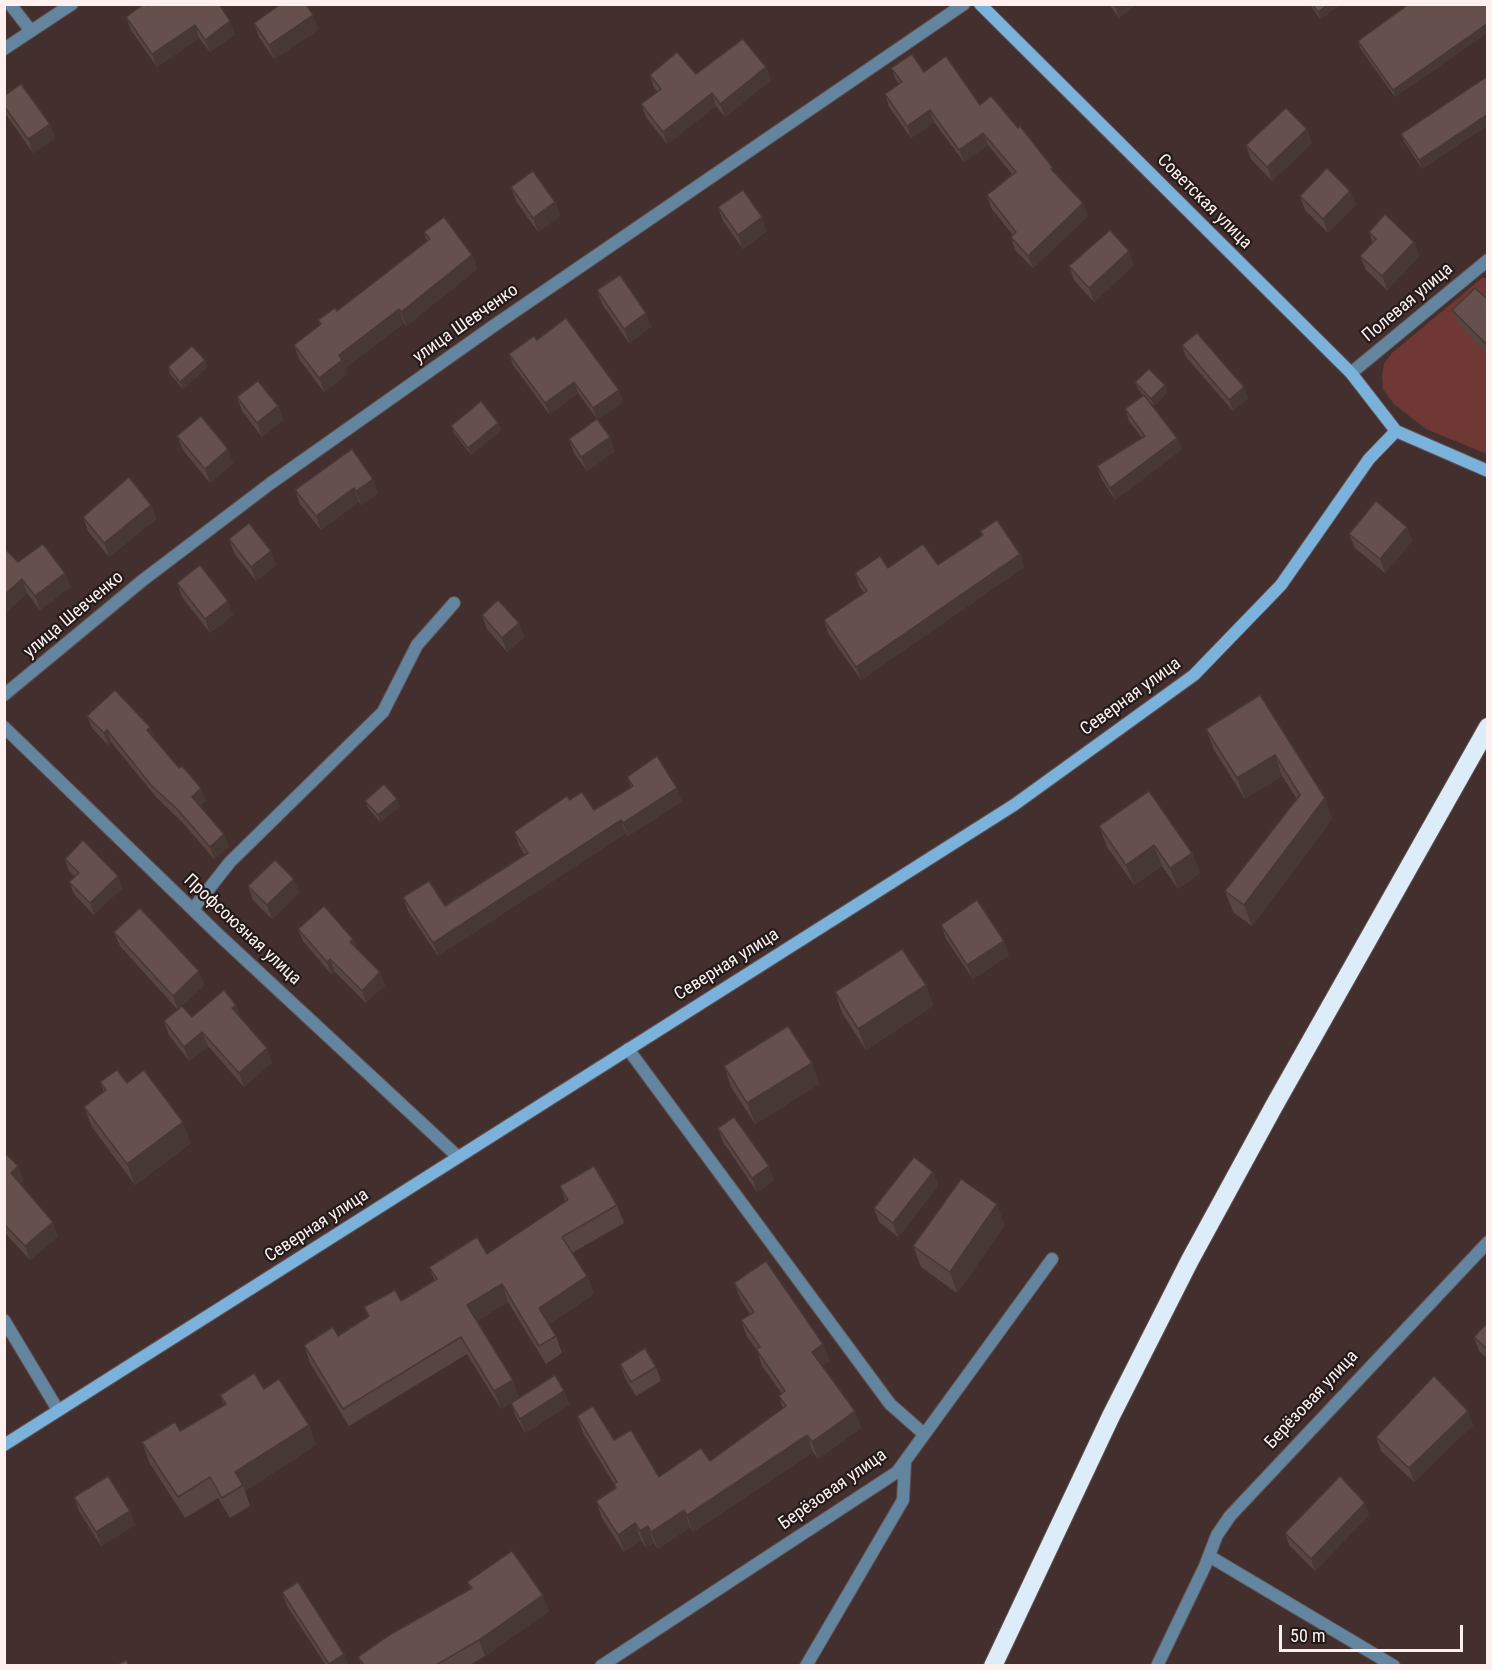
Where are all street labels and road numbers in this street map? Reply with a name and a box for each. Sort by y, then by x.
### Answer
street label: Советская улица [1152,150,1256,254]
street label: Полевая улица [1358,259,1458,347]
street label: улица Шевченко [409,280,523,368]
street label: улица Шевченко [20,567,128,663]
street label: Северная улица [1076,653,1186,741]
street label: Профсоюзная улица [179,870,305,990]
street label: Северная улица [671,924,783,1006]
street label: Северная улица [261,1184,373,1268]
street label: Берёзовая улица [1261,1346,1363,1454]
street label: Берёзовая улица [775,1445,891,1535]

